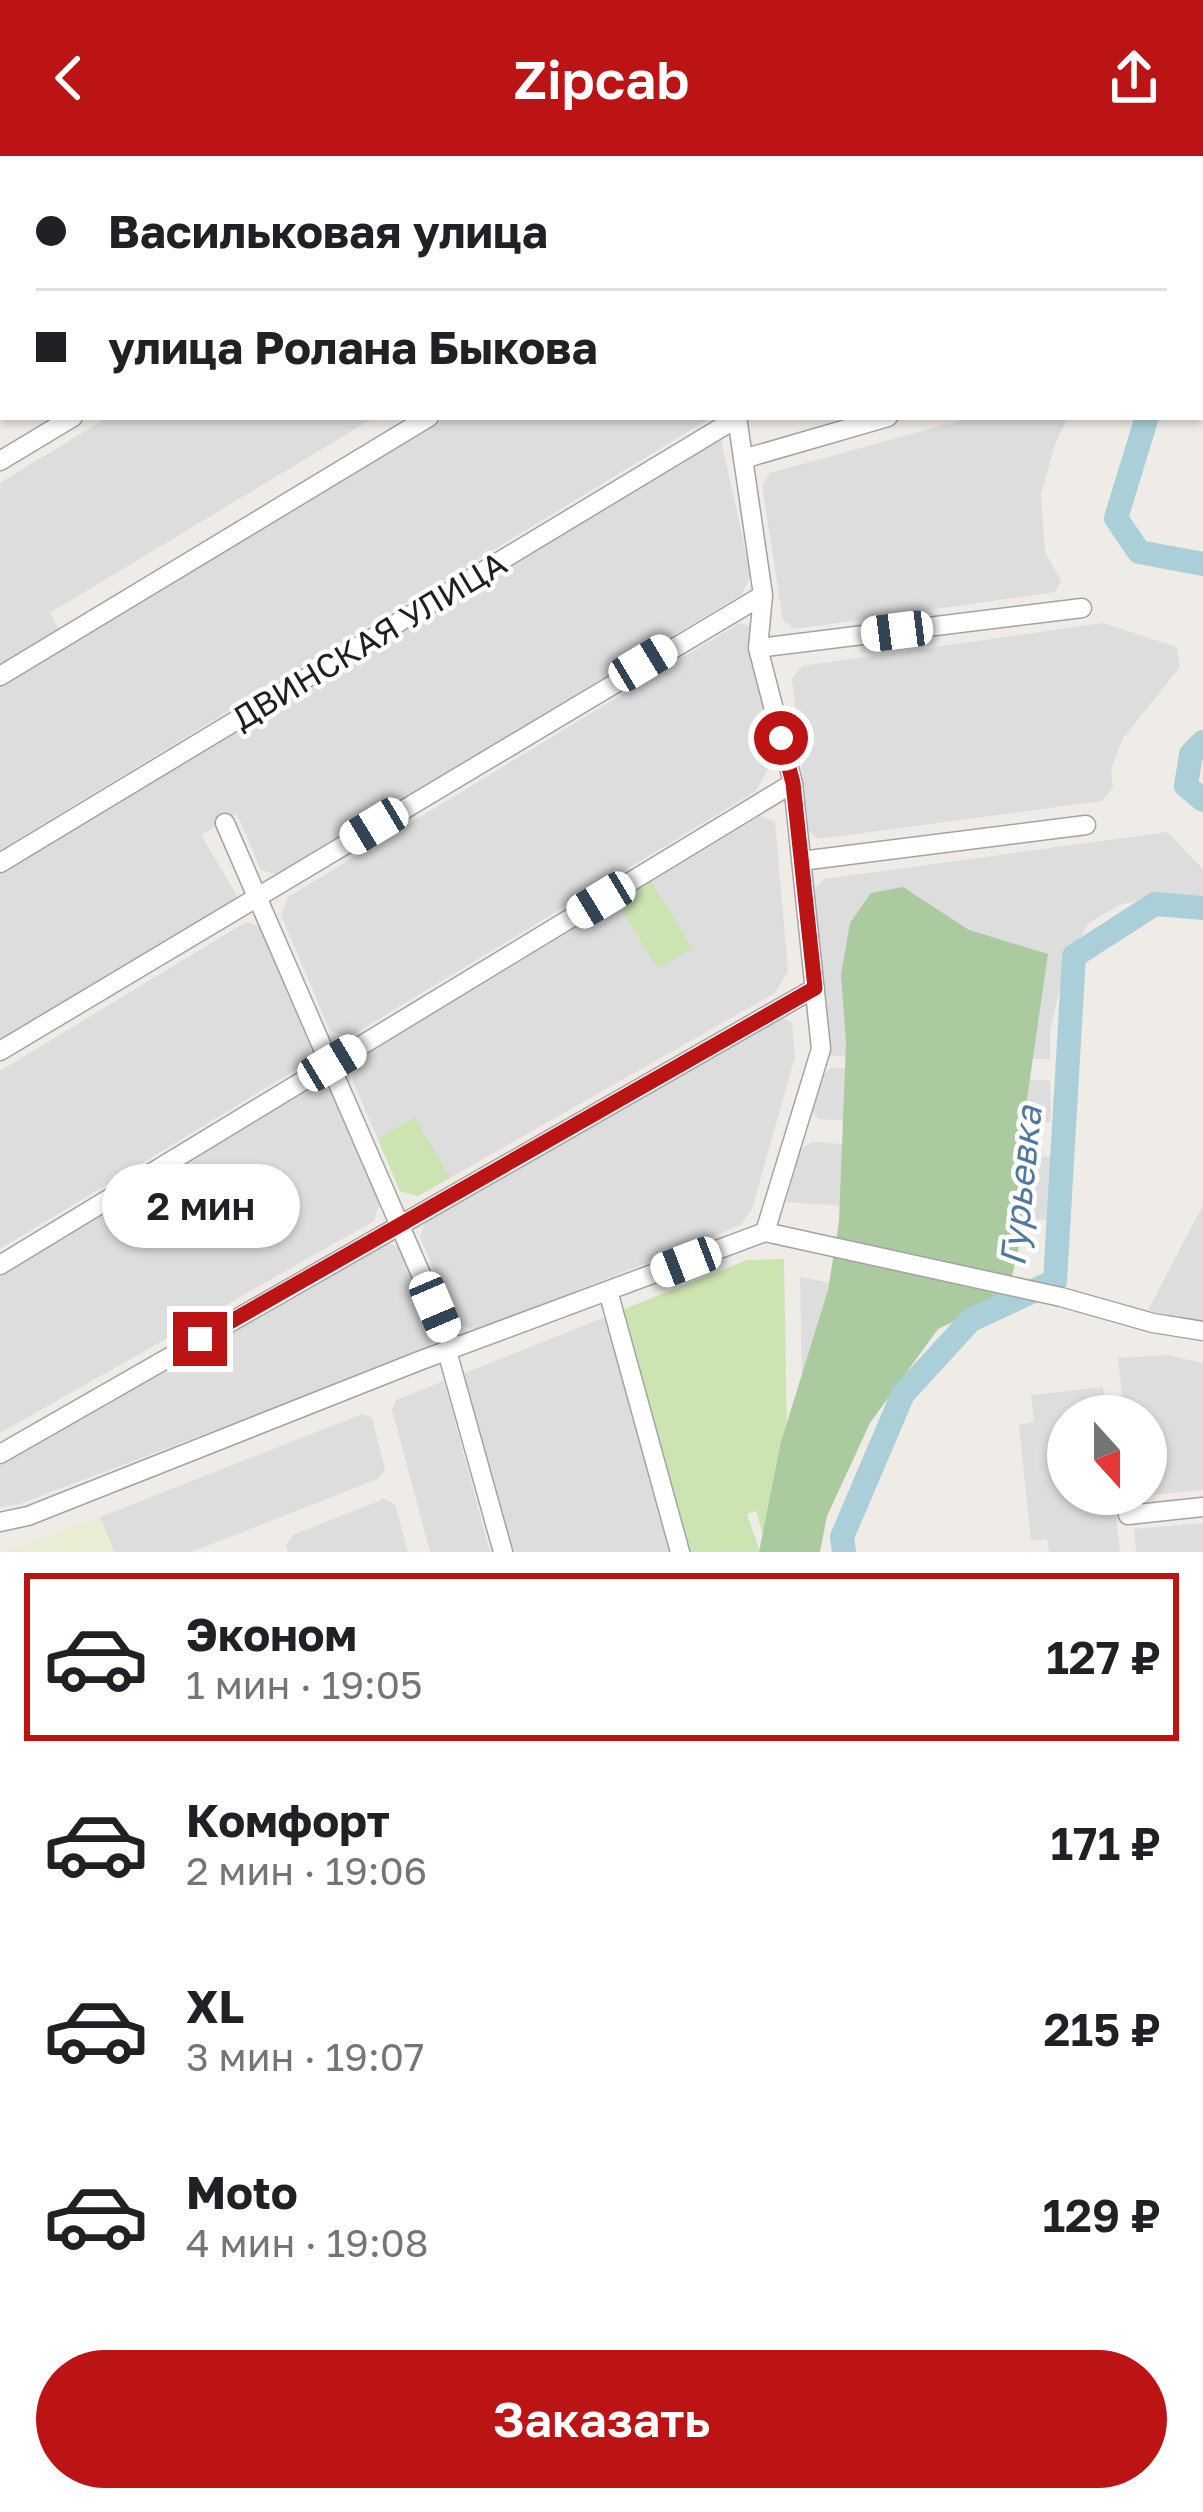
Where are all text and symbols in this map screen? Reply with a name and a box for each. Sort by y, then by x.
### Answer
icon: back [36,45,102,111]
icon: share [1101,45,1167,111]
text: Zipcab [514,46,690,111]
text: Васильковая улица [108,204,548,258]
text: улица Ролана Быкова [108,320,598,374]
street label: ДВИНСКАЯ УЛИЦА [225,543,513,737]
car [859,609,935,653]
car [603,629,683,697]
route start [754,711,808,765]
car [334,792,414,860]
car [561,866,641,934]
car [292,1029,372,1097]
water label: Гурьевка [990,1102,1050,1268]
callout: 2 мин [101,1165,299,1249]
text: 2 мин [147,1182,255,1229]
car [646,1232,726,1292]
car [404,1267,466,1347]
route end [173,1312,227,1366]
north arrow [1047,1395,1167,1515]
map controls [1047,1395,1167,1515]
icon: car [42,1603,150,1711]
text: Эконом [186,1607,357,1661]
text: 127 ₽ [1046,1630,1161,1684]
text: 1 мин · 19:05 [186,1661,423,1708]
icon: car [42,1789,150,1897]
text: Комфорт [186,1793,390,1847]
text: 171 ₽ [1050,1816,1161,1870]
text: 2 мин · 19:06 [186,1847,427,1894]
icon: car [42,1975,150,2083]
text: XL [186,1979,244,2033]
text: 215 ₽ [1044,2002,1161,2056]
text: 3 мин · 19:07 [186,2033,425,2080]
icon: car [42,2161,150,2269]
text: Moto [186,2165,298,2219]
text: 129 ₽ [1042,2188,1161,2242]
text: 4 мин · 19:08 [186,2219,429,2266]
button: Заказать [36,2350,1167,2488]

